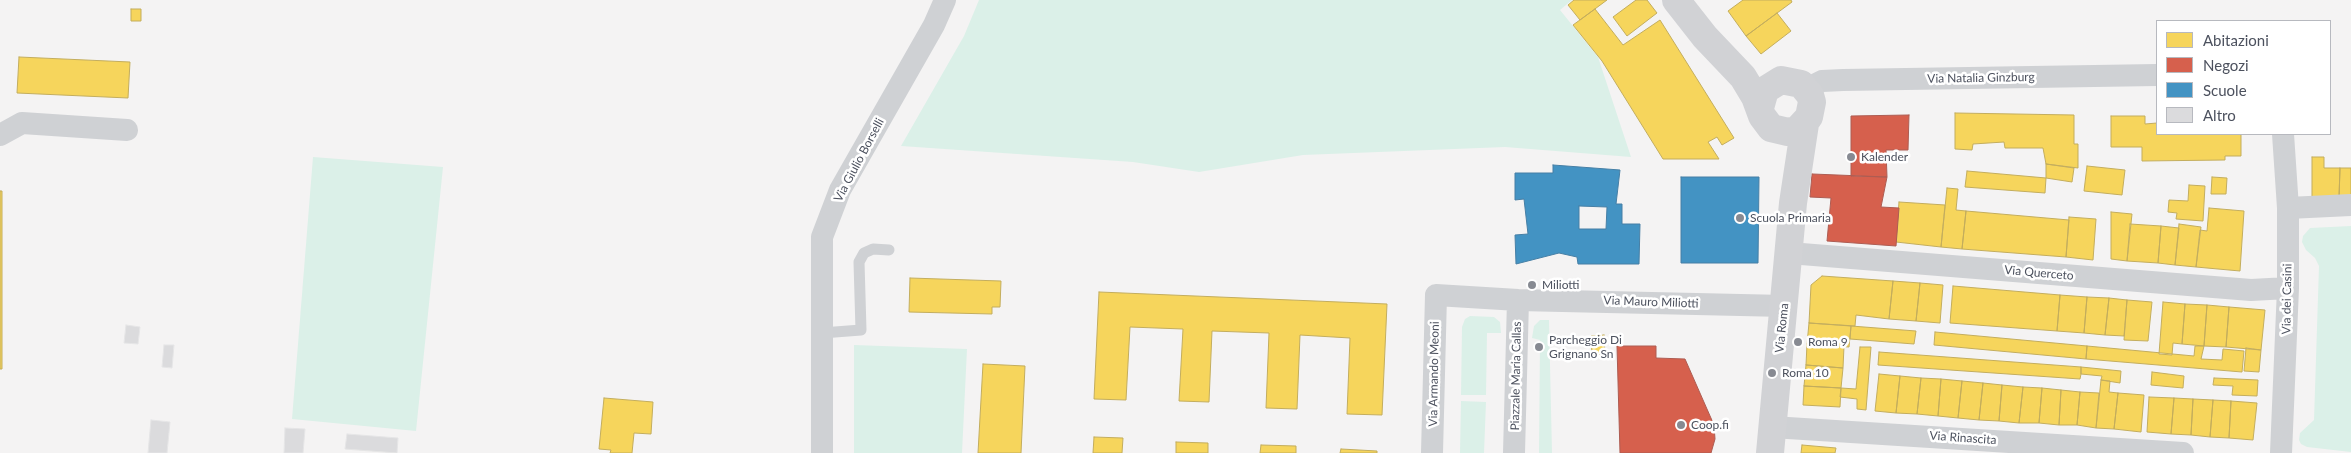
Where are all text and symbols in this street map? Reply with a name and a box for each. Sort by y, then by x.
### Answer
legend [2156,20,2331,135]
text: Abitazioni [2203,31,2269,49]
text: Negozi [2203,56,2249,74]
street label: Via Natalia Ginzburg [1927,70,2035,86]
text: Scuole [2203,81,2247,99]
text: Altro [2203,106,2236,124]
street label: Via Giulio Borselli [831,116,887,204]
place label: Kalender [1861,150,1908,164]
marker: Kalender [1845,151,1857,163]
place label: Scuola Primaria [1750,211,1831,225]
marker: Scuola Primaria [1734,212,1746,224]
street label: Via Querceto [2004,263,2074,283]
street label: Via dei Casini [2279,264,2295,334]
place label: Miliotti [1542,278,1580,292]
marker: Miliotti [1526,279,1538,291]
street label: Via Mauro Miliotti [1603,293,1699,311]
street label: Via Roma [1772,302,1792,354]
street label: Via Armando Meoni [1426,321,1442,427]
street label: Piazzale Maria Callas [1508,321,1524,431]
place label: Parcheggio Di Grignano Sn [1549,333,1622,361]
place label: Roma 9 [1808,335,1848,349]
marker: Roma 9 [1792,336,1804,348]
marker: Parcheggio Di Grignano Sn [1533,341,1545,353]
place label: Roma 10 [1782,366,1829,380]
marker: Roma 10 [1766,367,1778,379]
place label: Coop.fi [1691,418,1729,432]
marker: Coop.fi [1675,419,1687,431]
street label: Via Rinascita [1929,428,1997,448]

